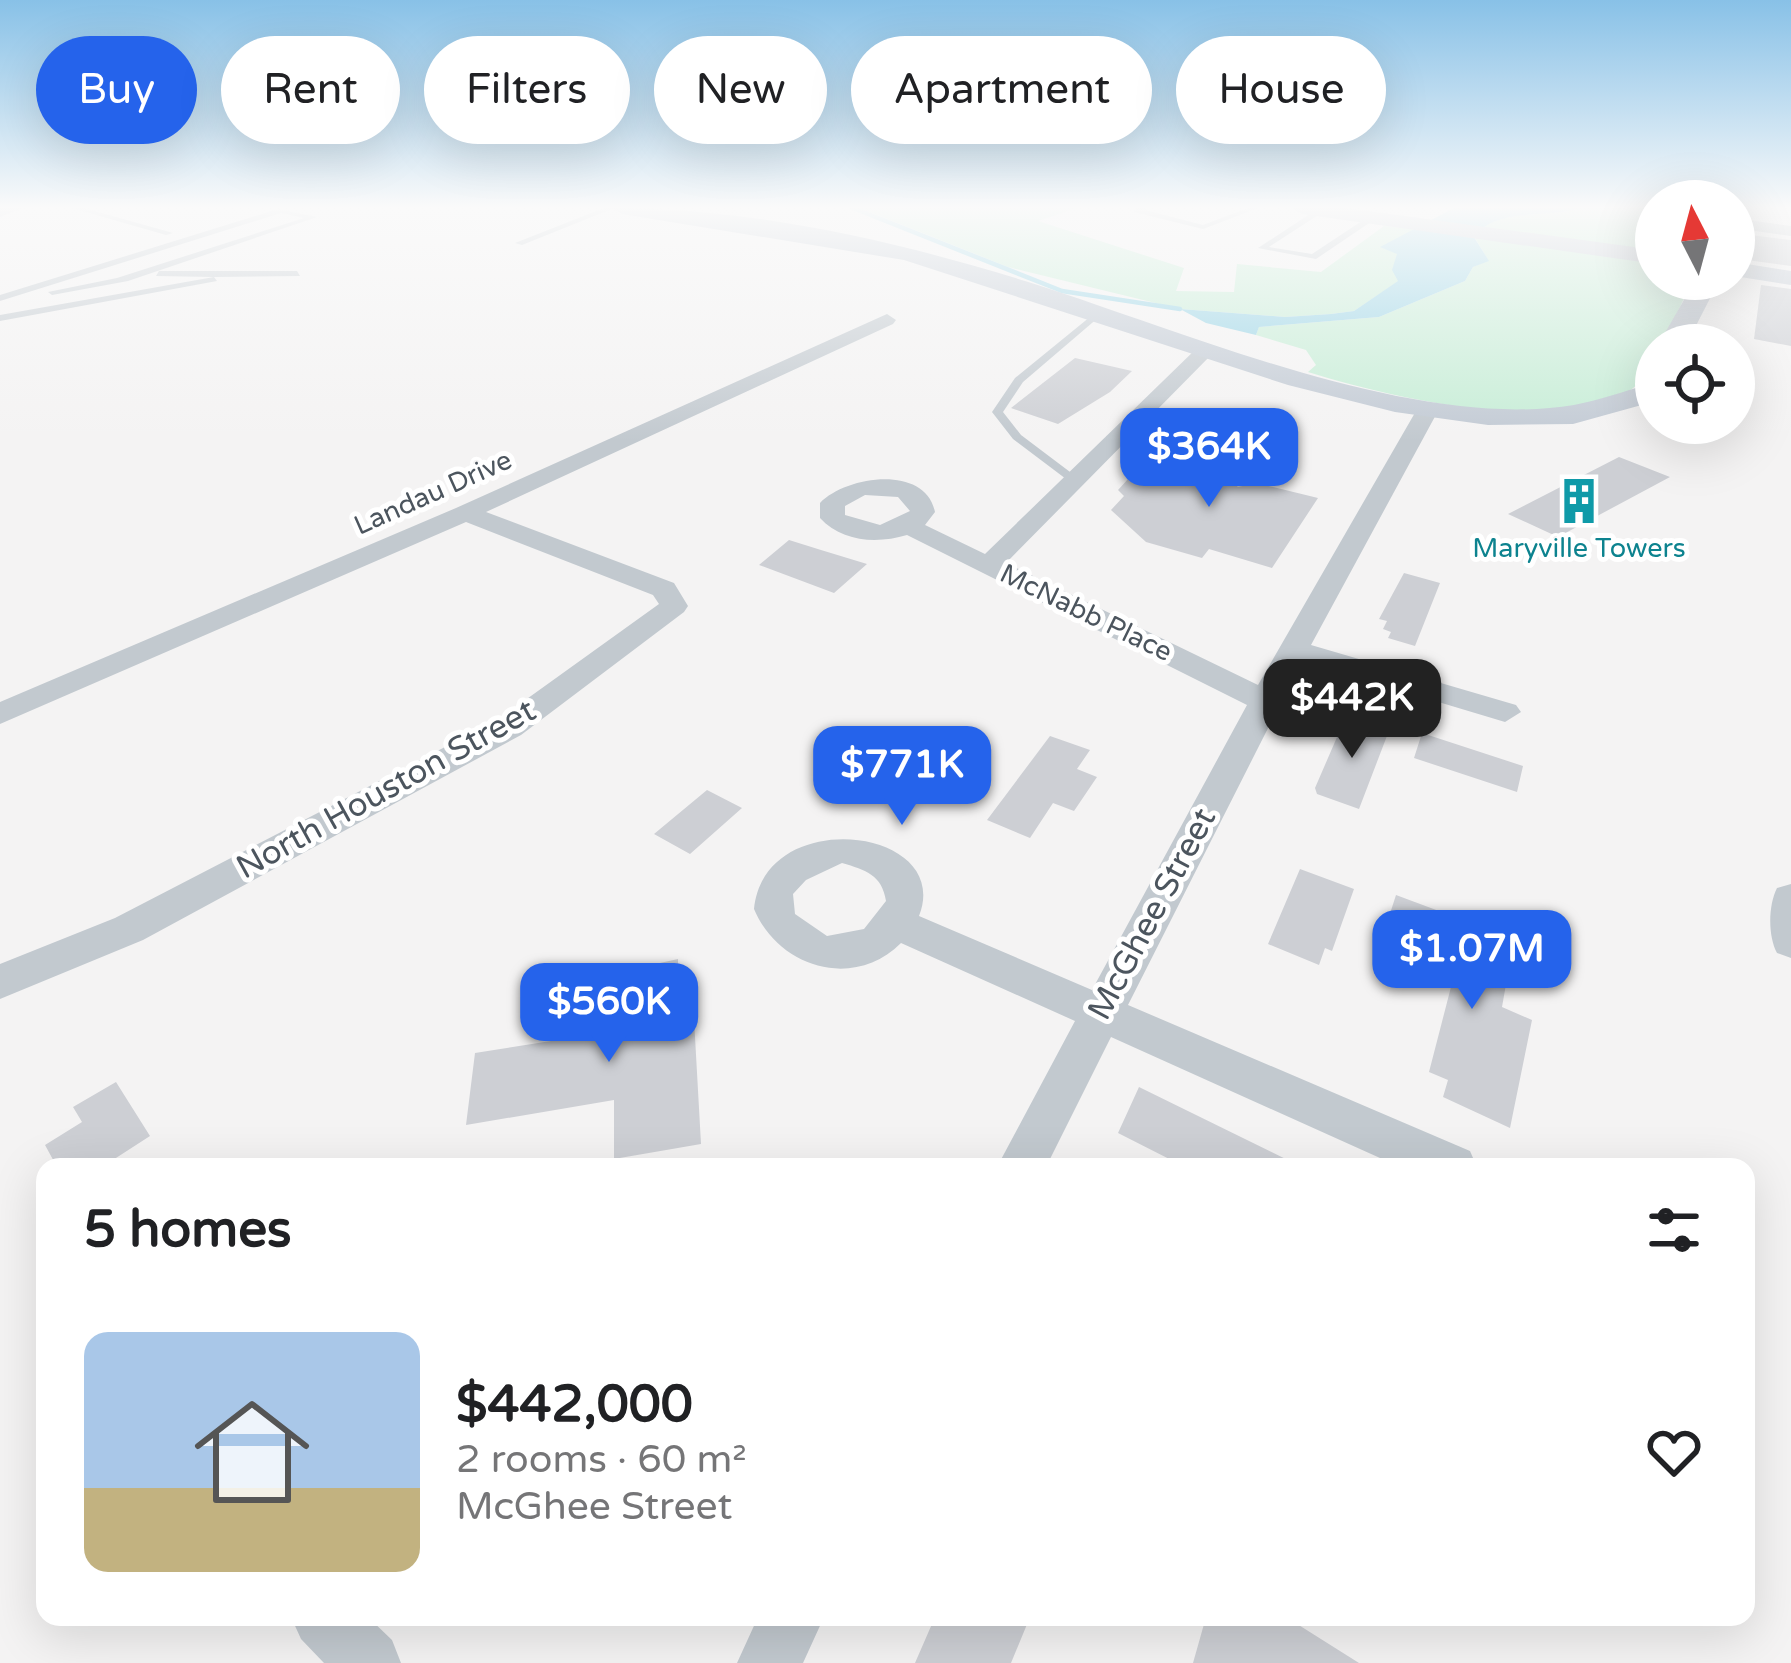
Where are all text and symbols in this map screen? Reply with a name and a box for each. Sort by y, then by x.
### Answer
chip: Buy [36,36,197,144]
chip: Rent [221,36,400,144]
chip: Filters [424,36,630,144]
chip: New [654,36,827,144]
chip: Apartment [851,36,1152,144]
chip: House [1176,36,1386,144]
north arrow [1635,180,1755,300]
map controls [1635,180,1755,444]
button: locate [1635,324,1755,444]
pin: $364K [1125,408,1293,510]
text: $364K [1147,423,1271,470]
street label: Landau Drive [349,444,517,542]
building icon: Maryville Towers [1554,476,1604,526]
place label: Maryville Towers [1472,532,1686,565]
street label: McNabb Place [995,557,1177,669]
pin: $442K [1268,659,1436,761]
text: $442K [1290,674,1414,721]
street label: North Houston Street [230,691,542,887]
pin: $771K [818,726,986,828]
text: $771K [840,741,964,788]
street label: McGhee Street [1080,802,1224,1026]
pin: $1.07M [1374,910,1570,1012]
text: $1.07M [1399,925,1545,972]
pin: $560K [525,963,693,1065]
text: $560K [547,978,671,1025]
icon: filters [1641,1197,1707,1263]
text: 5 homes [84,1199,292,1261]
text: $442,000 [456,1374,693,1436]
icon: home [180,1380,324,1524]
icon: heart [1641,1419,1707,1485]
text: 2 rooms · 60 m² [456,1436,747,1483]
text: McGhee Street [456,1483,733,1530]

